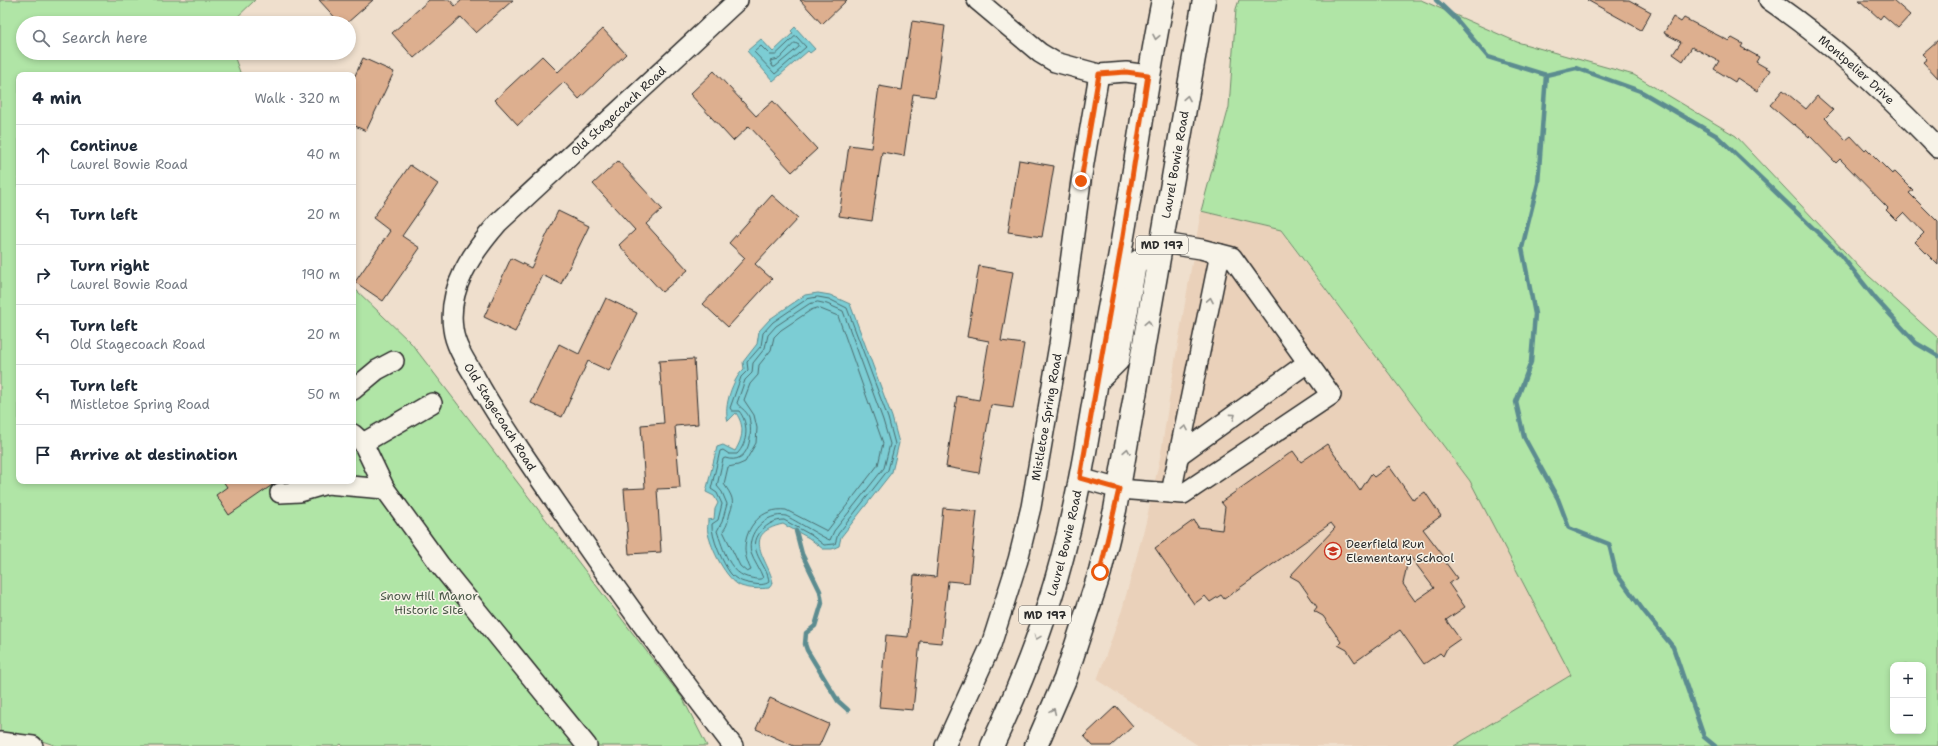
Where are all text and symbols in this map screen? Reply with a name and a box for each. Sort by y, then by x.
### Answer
search box [16,16,356,60]
icon: search [30,27,52,49]
text: Search here [62,28,148,48]
street label: Montpelier Drive [1815,32,1898,108]
one-way arrow [1152,34,1160,41]
street label: Old Stagecoach Road [567,62,670,159]
text: 4 min [32,87,82,109]
text: Walk · 320 m [254,90,340,107]
one-way arrow [1182,95,1191,101]
street label: Laurel Bowie Road [1158,109,1193,220]
text: Continue [70,136,138,156]
icon: ahead [32,144,54,166]
text: 40 m [306,146,340,163]
text: Laurel Bowie Road [70,156,188,173]
route end [1072,172,1090,190]
icon: left [32,204,54,226]
text: Turn left [70,205,138,225]
text: 20 m [307,206,340,223]
road number: MD 197 [1136,236,1188,254]
text: Turn right [70,256,150,276]
icon: right [32,264,54,286]
text: 190 m [301,266,340,283]
text: Laurel Bowie Road [70,276,188,293]
one-way arrow [1206,297,1214,303]
text: Turn left [70,316,138,336]
one-way arrow [1144,319,1152,326]
icon: left [32,324,54,346]
text: 20 m [307,326,340,343]
text: Old Stagecoach Road [70,336,205,353]
street label: Mistletoe Spring Road [1028,352,1065,482]
street label: Old Stagecoach Road [460,360,540,474]
text: Turn left [70,376,138,396]
icon: left [32,384,54,406]
text: 50 m [307,386,340,403]
text: Mistletoe Spring Road [70,396,210,413]
one-way arrow [1229,414,1236,421]
one-way arrow [1180,424,1188,431]
icon: arrive [32,444,54,466]
text: Arrive at destination [70,445,238,465]
one-way arrow [1122,448,1130,454]
street label: Laurel Bowie Road [1044,488,1086,598]
place label: Deerfield Run Elementary School [1346,536,1454,566]
school or university icon: Deerfield Run Elementary School [1323,541,1343,561]
route start [1091,563,1109,581]
park label: Snow Hill Manor Historic Site [380,588,478,618]
road number: MD 197 [1019,606,1071,624]
one-way arrow [1033,634,1041,641]
map controls [1890,662,1926,734]
button: + [1890,662,1926,698]
button: − [1890,698,1926,734]
one-way arrow [1048,707,1056,715]

